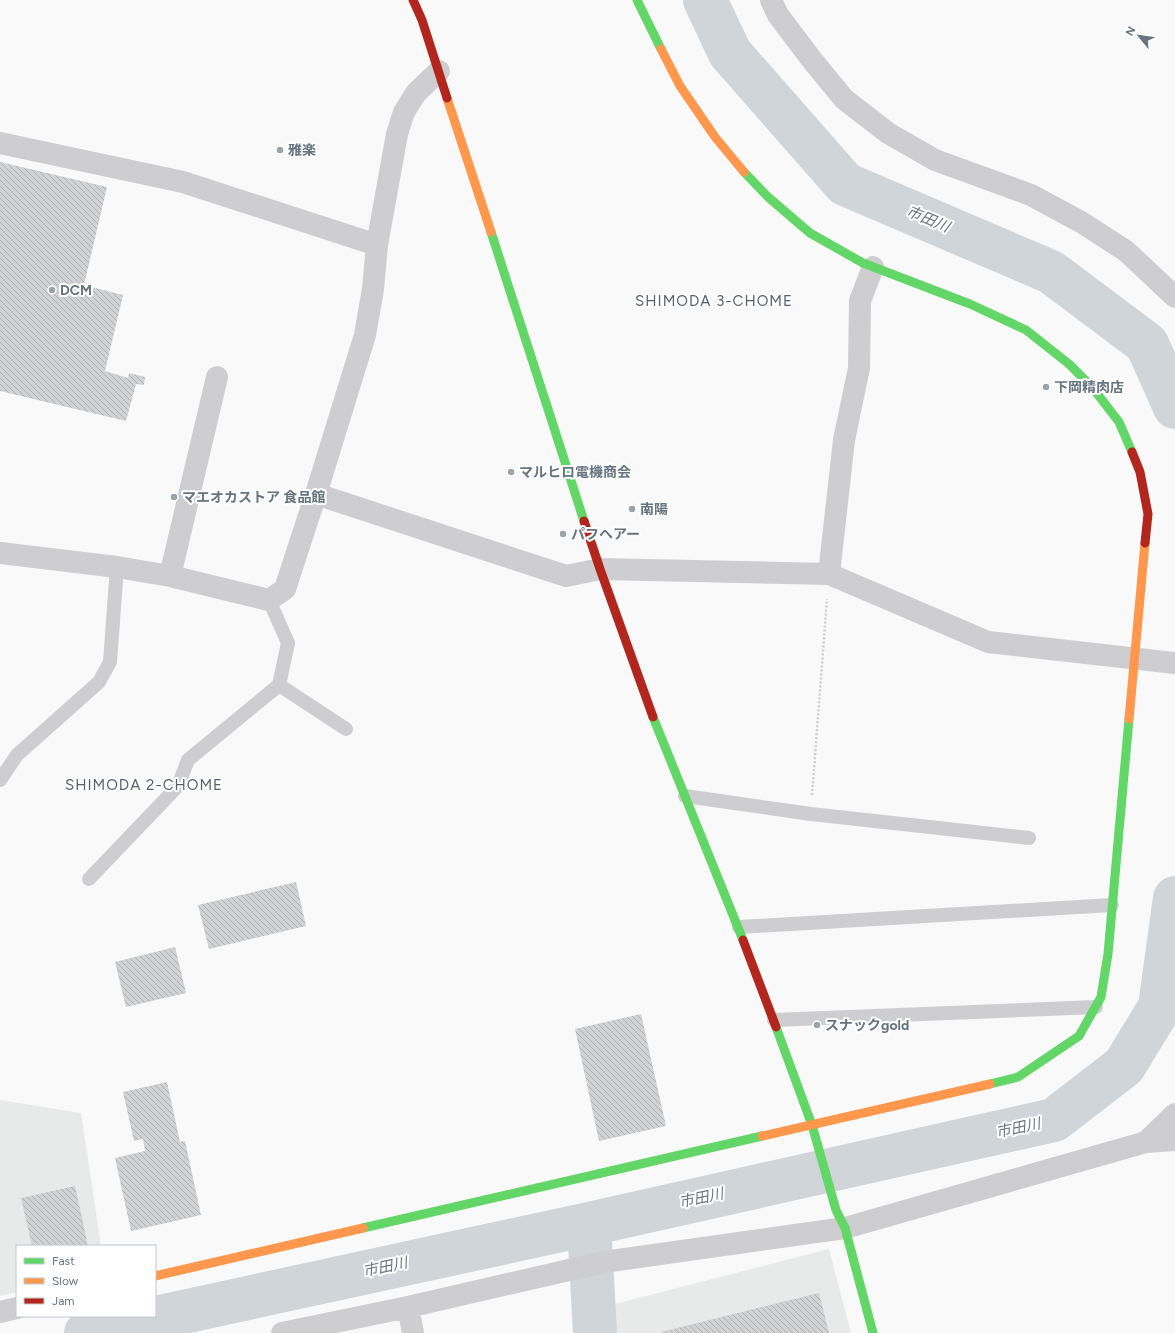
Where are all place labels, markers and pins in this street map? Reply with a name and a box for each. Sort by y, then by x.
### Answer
place label: 雅楽 [288,142,316,159]
marker: 雅楽 [275,145,285,155]
place label: DCM [60,282,92,299]
marker: DCM [47,285,57,295]
place label: 下岡精肉店 [1054,379,1124,396]
marker: 下岡精肉店 [1041,382,1051,392]
place label: マルヒロ電機商会 [519,464,631,481]
marker: マルヒロ電機商会 [506,467,516,477]
place label: マエオカストア 食品館 [182,489,325,506]
marker: マエオカストア 食品館 [169,492,179,502]
place label: 南陽 [640,501,668,518]
marker: 南陽 [627,504,637,514]
place label: パフヘアー [571,526,640,543]
marker: パフヘアー [558,529,568,539]
place label: スナックgold [825,1017,909,1034]
marker: スナックgold [812,1020,822,1030]

